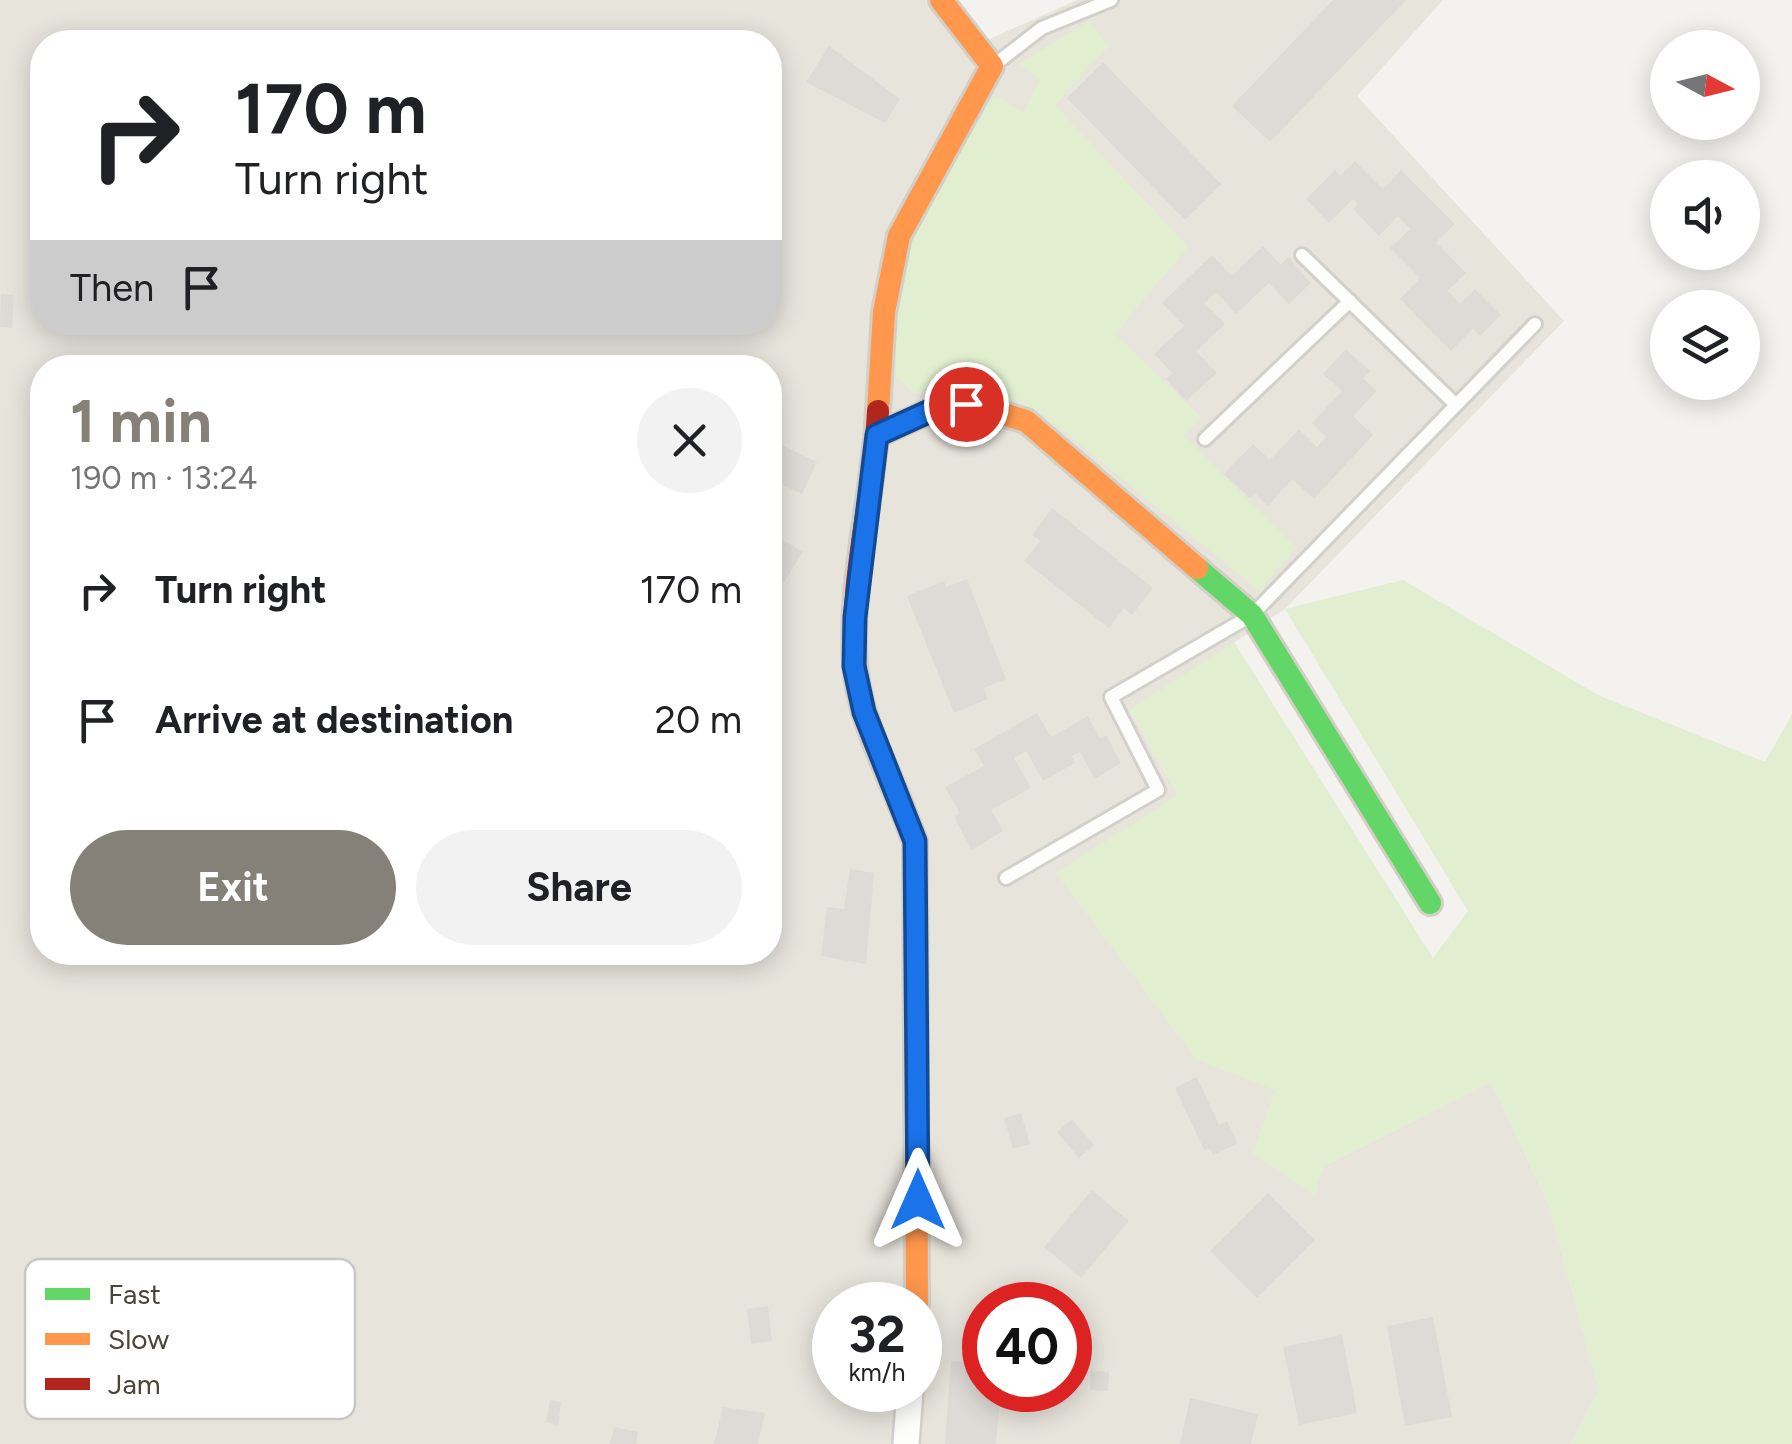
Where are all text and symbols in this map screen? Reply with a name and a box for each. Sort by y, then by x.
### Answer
north arrow [1650,30,1760,140]
map controls [1650,30,1760,400]
text: 170 m [235,66,427,151]
icon: right [70,70,200,200]
text: Turn right [235,151,428,205]
button: sound [1650,160,1760,270]
icon: arrive [174,260,229,315]
text: Then [70,265,154,311]
button: layers [1650,290,1760,400]
pin [924,362,1009,447]
icon: arrive [939,377,994,432]
text: 1 min [70,385,212,457]
button: close [637,388,742,493]
text: 190 m · 13:24 [70,459,257,497]
icon: right [70,563,125,618]
text: Turn right [155,567,327,613]
text: 170 m [640,567,742,613]
icon: arrive [70,693,125,748]
text: Arrive at destination [155,697,513,743]
text: 20 m [655,697,742,743]
button: Exit [70,830,396,945]
button: Share [416,830,742,945]
position arrow [866,1148,970,1252]
legend [25,1259,355,1419]
text: Fast [108,1277,161,1311]
speed limit sign: 40 [962,1282,1092,1412]
text: 32 [849,1304,905,1365]
text: Slow [108,1322,169,1356]
text: km/h [848,1357,906,1387]
text: Jam [108,1367,161,1401]

